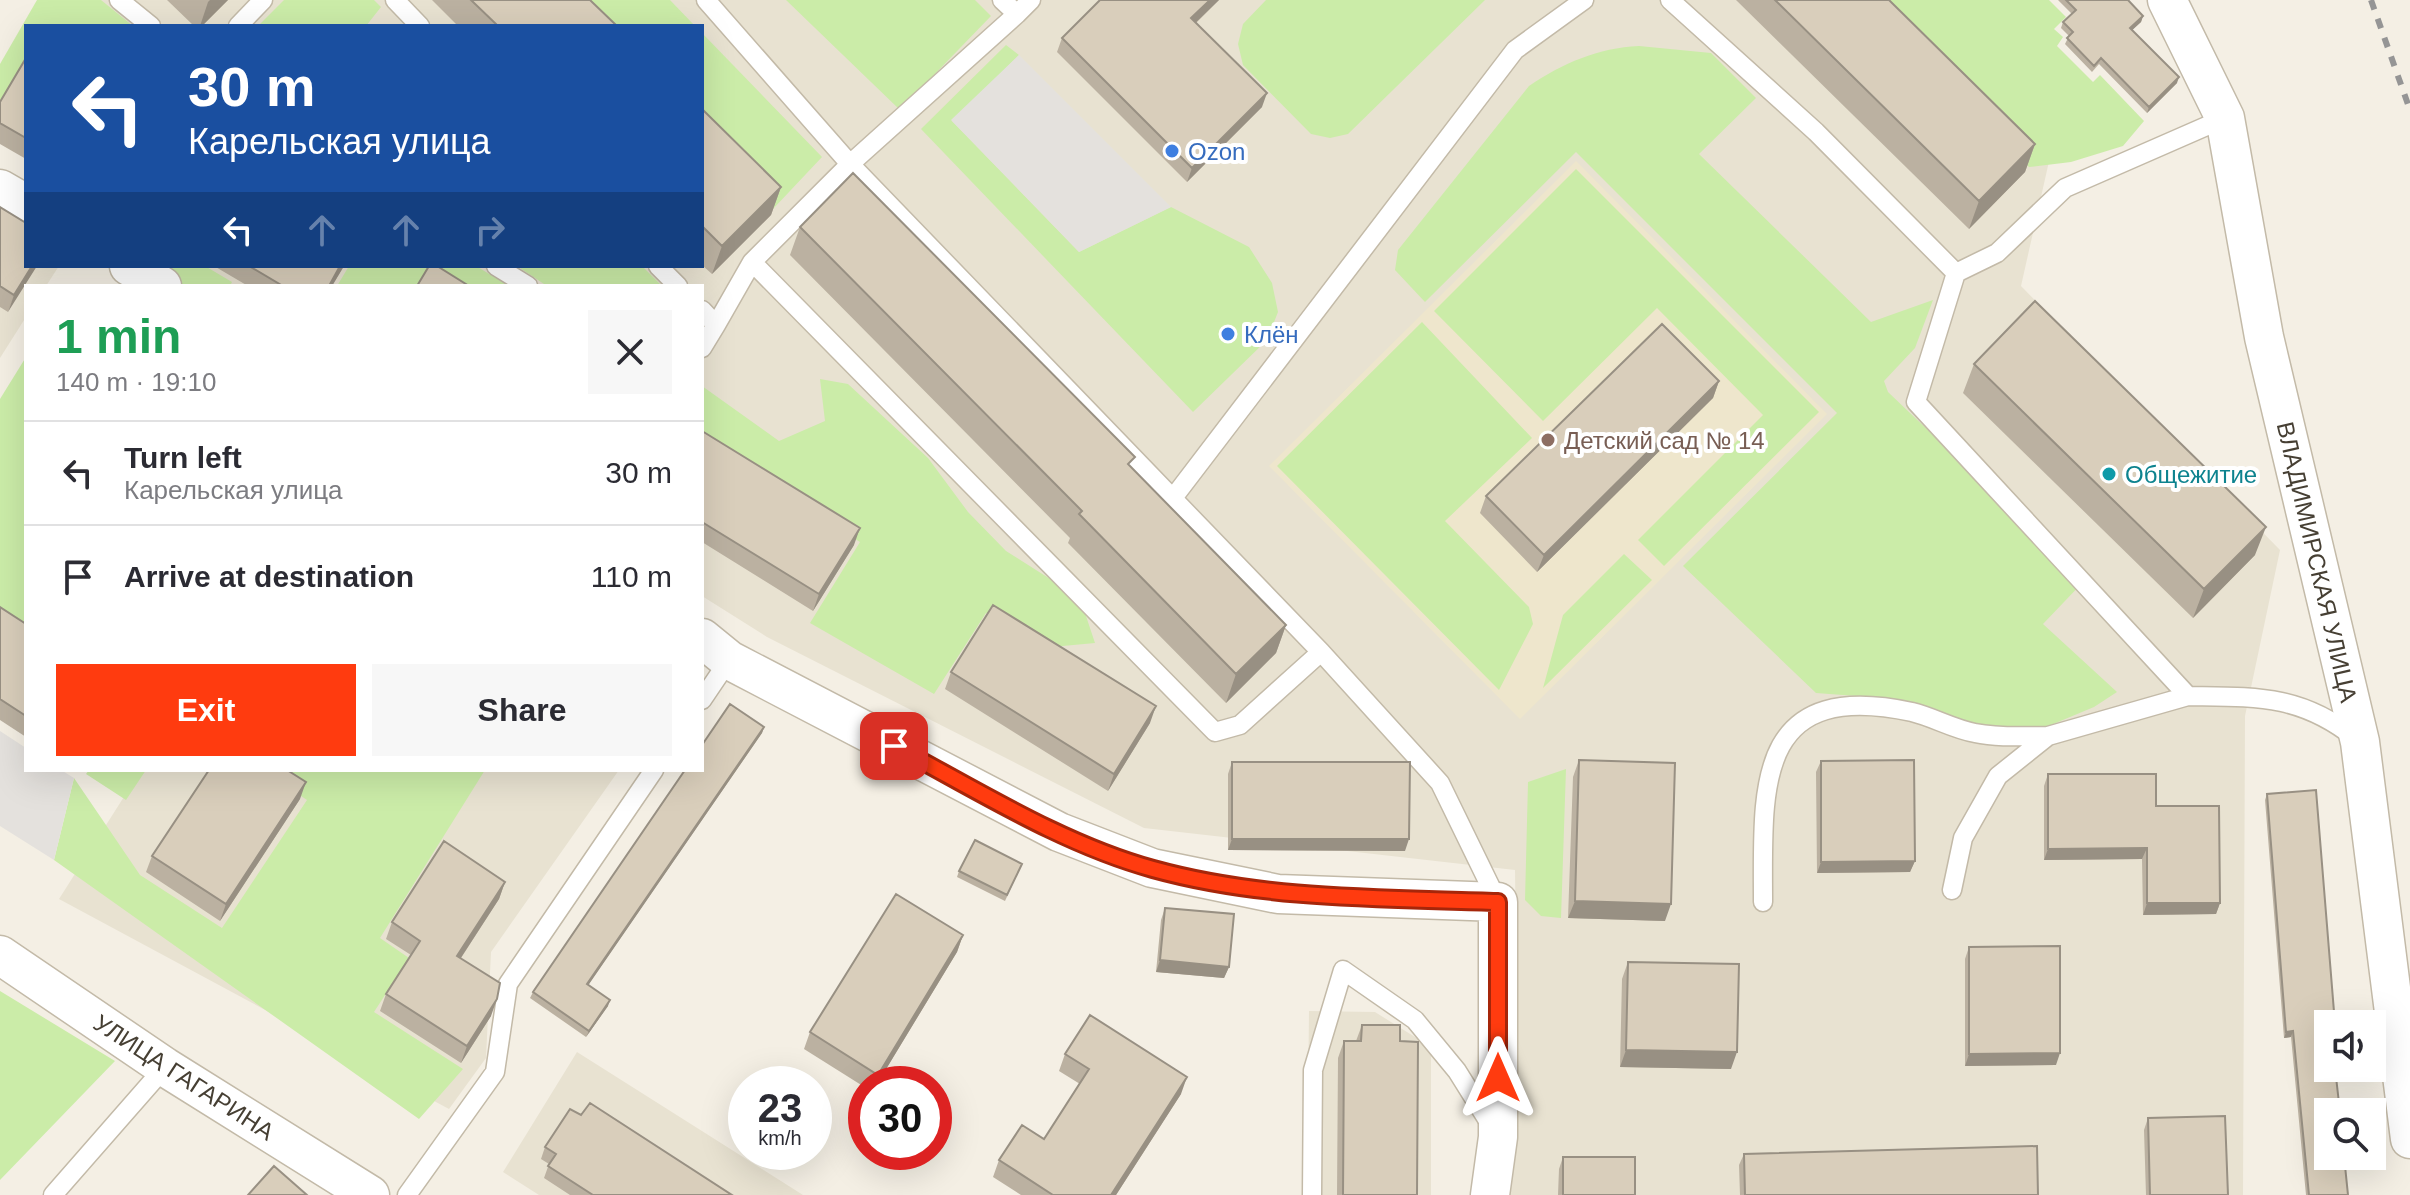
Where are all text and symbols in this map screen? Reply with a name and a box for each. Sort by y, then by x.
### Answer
text: 30 m [188,55,316,118]
icon: left [56,56,160,160]
text: Карельская улица [188,121,491,162]
place label: Ozon [1188,138,1245,165]
marker: Ozon [1163,142,1181,160]
icon: left [216,208,260,252]
icon: ahead [300,208,344,252]
icon: ahead [384,208,428,252]
icon: right [468,208,512,252]
text: 1 min [56,310,181,363]
button: close [588,310,672,394]
place label: Клён [1244,321,1299,348]
marker: Клён [1219,325,1237,343]
text: 140 m · 19:10 [56,367,216,397]
street label: ВЛАДИМИРСКАЯ УЛИЦА [2272,419,2362,705]
place label: Детский сад № 14 [1564,427,1765,454]
marker: Детский сад № 14 [1539,431,1557,449]
text: Turn left [124,441,242,474]
icon: left [56,451,100,495]
text: 30 m [605,456,672,489]
place label: Общежитие [2125,461,2257,488]
marker: Общежитие [2100,465,2118,483]
text: Карельская улица [124,475,343,505]
icon: arrive [56,555,100,599]
text: Arrive at destination [124,560,414,593]
text: 110 m [591,560,672,593]
button: Exit [56,664,356,756]
button: Share [372,664,672,756]
pin [860,712,928,780]
icon: arrive [872,724,916,768]
street label: УЛИЦА ГАГАРИНА [89,1009,279,1145]
map controls [2314,1010,2386,1170]
button: sound [2314,1010,2386,1082]
position arrow [1456,1036,1540,1120]
speed limit sign: 30 [848,1066,952,1170]
text: 23 [758,1086,802,1130]
button: search [2314,1098,2386,1170]
text: km/h [758,1127,802,1149]

